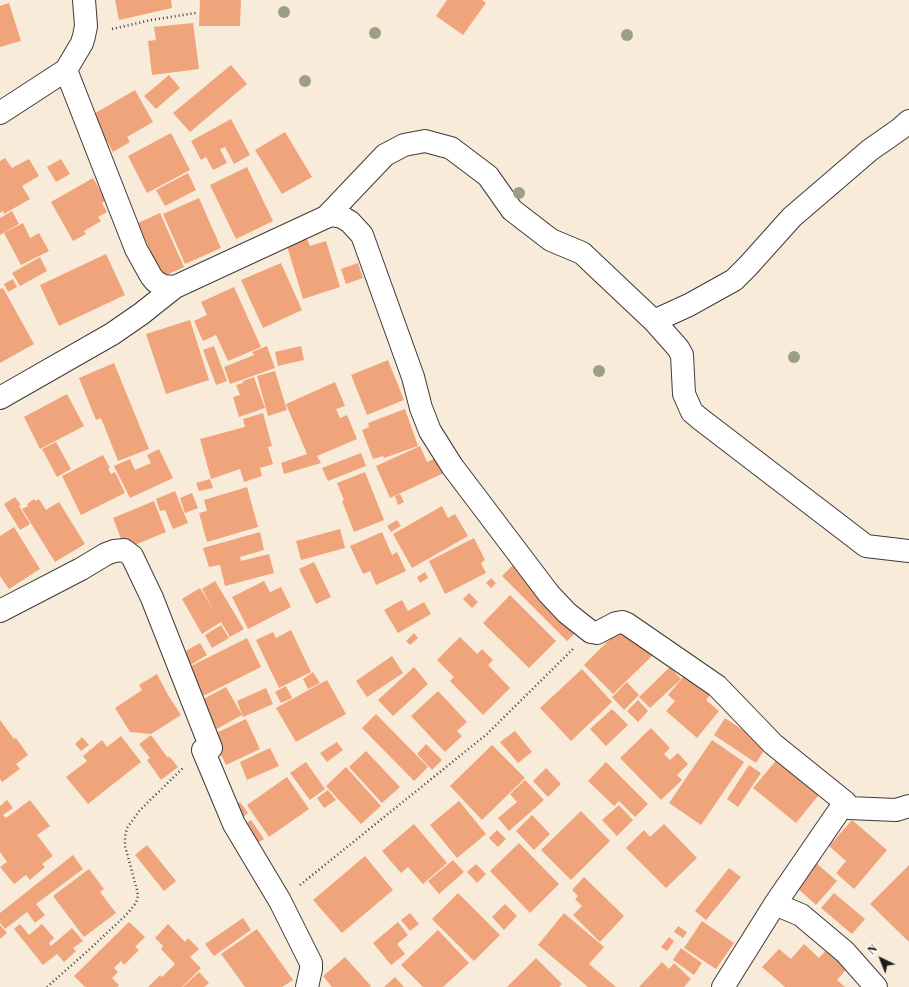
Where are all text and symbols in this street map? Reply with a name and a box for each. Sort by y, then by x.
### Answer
north arrow [861,939,901,979]
text: N [865,942,881,958]

